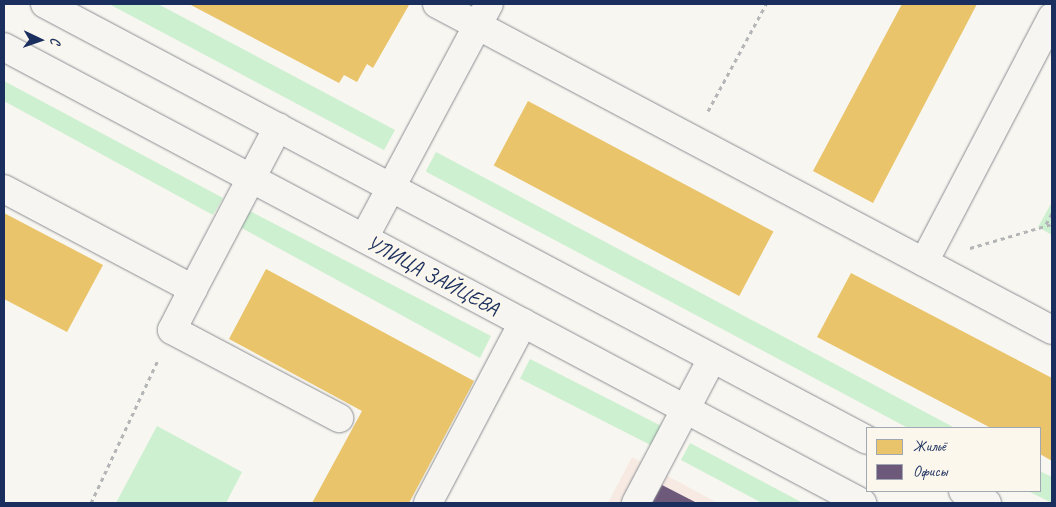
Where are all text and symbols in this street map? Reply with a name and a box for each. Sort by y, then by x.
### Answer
north arrow [15,15,65,65]
text: С [47,37,64,45]
street label: УЛИЦА ЗАЙЦЕВА [362,229,504,321]
legend [866,427,1041,492]
text: Жильё [913,437,946,456]
text: Офисы [913,462,947,481]

